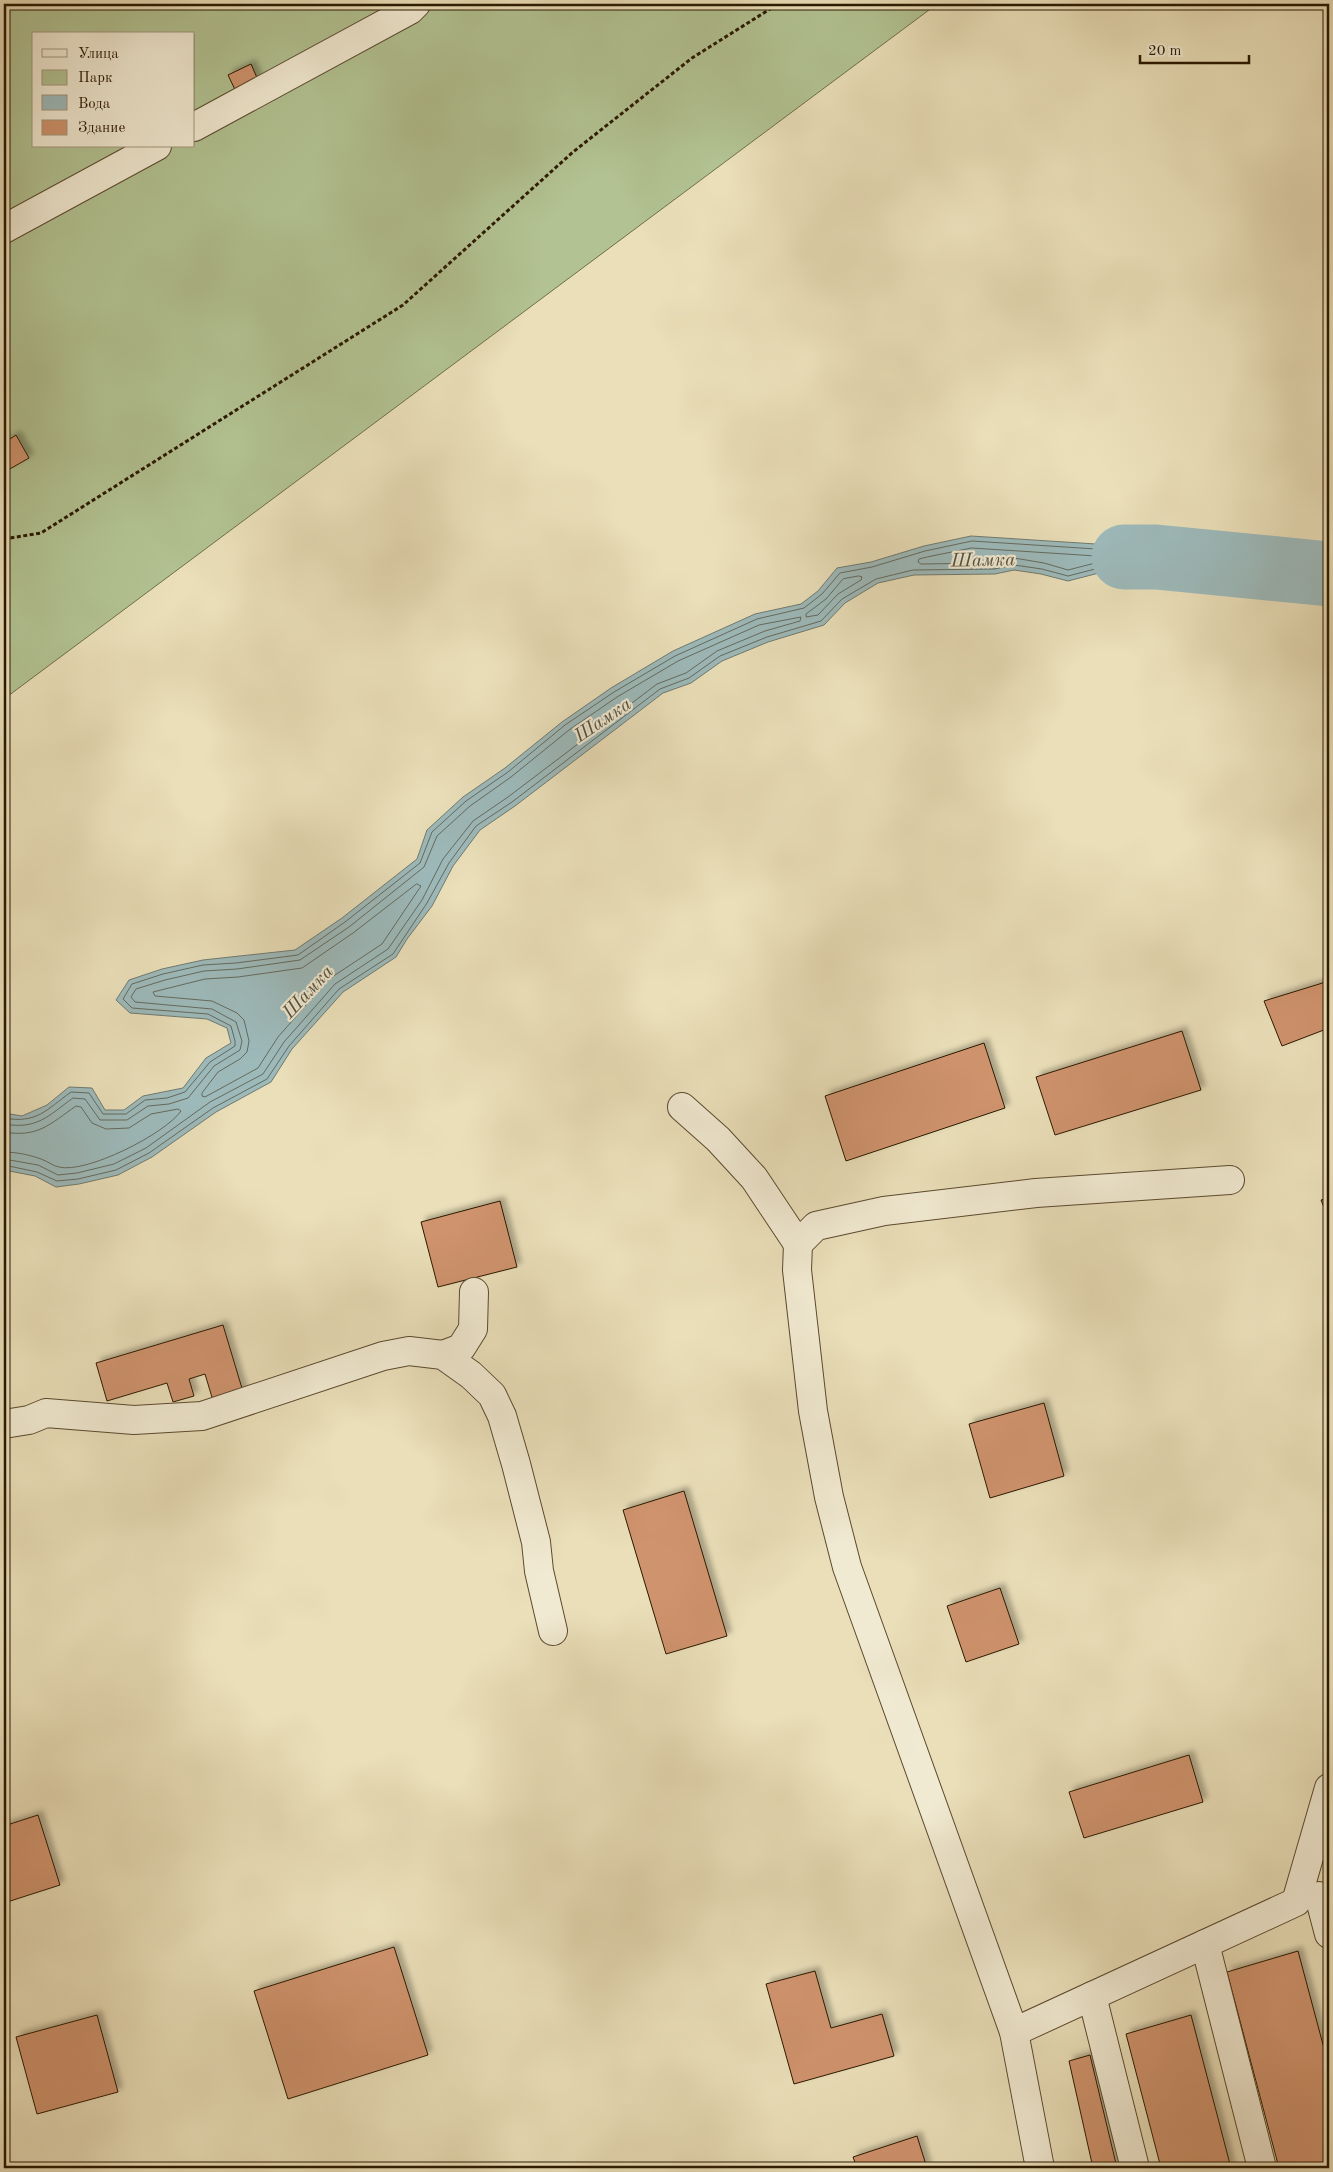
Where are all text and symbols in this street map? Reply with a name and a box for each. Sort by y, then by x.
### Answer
legend [32,32,195,148]
scale bar [1140,32,1249,64]
text: 20 m [1148,44,1182,59]
text: Улица [78,47,119,62]
text: Парк [78,71,113,86]
text: Вода [78,97,111,112]
text: Здание [78,121,125,136]
water label: Шамка [950,551,1016,572]
water label: Шамка [570,695,635,748]
water label: Шамка [279,963,338,1024]

